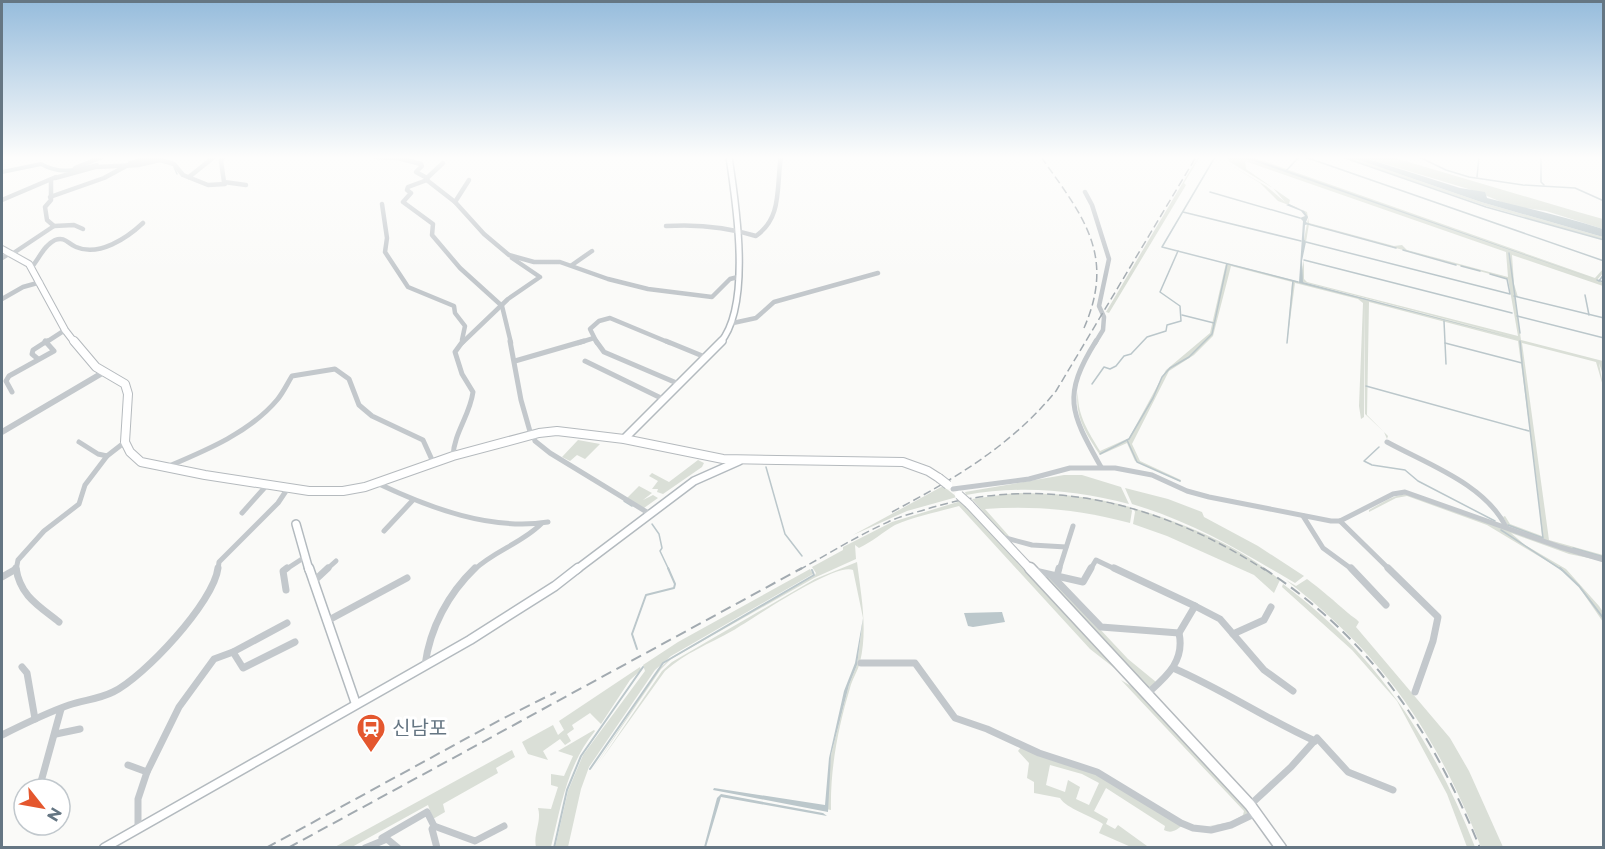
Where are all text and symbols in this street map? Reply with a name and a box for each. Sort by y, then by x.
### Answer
station icon: 신남포 [355,712,387,754]
place label: 신남포 [392,716,447,740]
north arrow [12,777,72,837]
text: N [43,804,66,825]

